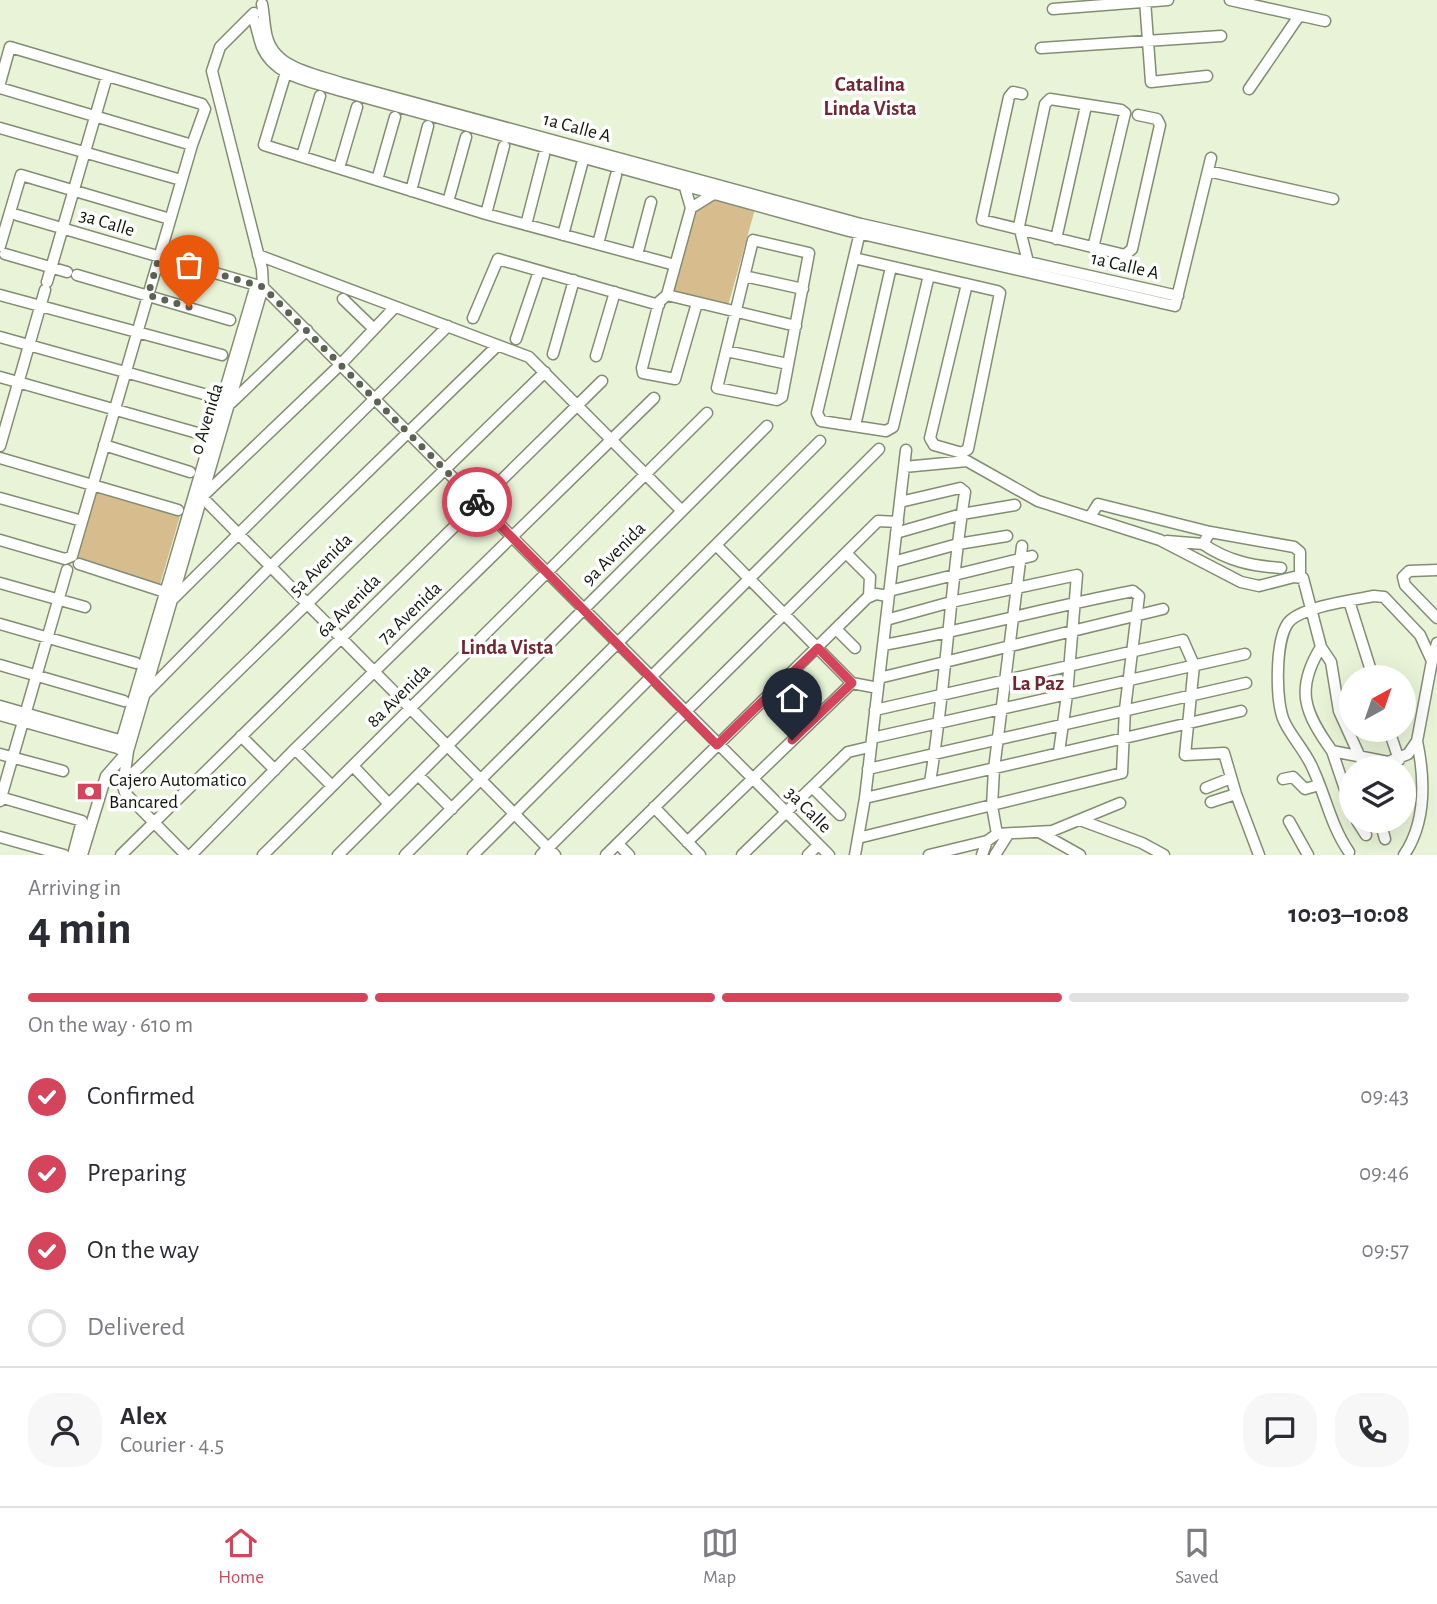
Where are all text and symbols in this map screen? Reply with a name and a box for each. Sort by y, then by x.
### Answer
district label: Catalina Linda Vista [823,74,917,119]
street label: 1a Calle A [541,110,613,146]
street label: 3a Calle [77,206,137,240]
pin [159,235,219,307]
icon: bag [170,246,208,284]
street label: 1a Calle A [1089,249,1161,283]
street label: 0 Avenida [187,381,227,457]
courier [442,467,512,537]
icon: bike [458,483,496,521]
street label: 9a Avenida [579,518,650,589]
street label: 5a Avenida [286,530,356,600]
street label: 6a Avenida [314,570,385,641]
street label: 7a Avenida [375,578,446,648]
district label: Linda Vista [460,637,554,658]
street label: 8a Avenida [364,660,435,731]
north arrow [1339,665,1416,742]
map controls [1339,665,1416,833]
pin [762,668,822,740]
district label: La Paz [1012,673,1064,694]
icon: home [773,679,811,717]
button: layers [1339,756,1416,833]
place label: Cajero Automatico Bancared [109,771,247,812]
bank icon: Cajero Automatico Bancared [75,777,103,805]
street label: 3a Calle [781,783,835,837]
text: Arriving in [28,877,121,900]
text: 10:03–10:08 [1288,901,1409,927]
text: 4 min [28,906,132,952]
text: On the way · 610 m [28,1014,193,1037]
icon: check [28,1078,66,1116]
text: Confirmed [87,1083,195,1109]
text: 09:43 [1360,1085,1409,1108]
icon: check [28,1155,66,1193]
text: Preparing [87,1160,186,1186]
text: 09:46 [1359,1162,1409,1185]
icon: check [28,1232,66,1270]
text: On the way [87,1237,199,1263]
text: 09:57 [1362,1239,1409,1262]
text: Delivered [87,1314,185,1340]
button: person [28,1393,102,1467]
button: chat [1243,1393,1317,1467]
button: phone [1335,1393,1409,1467]
text: Alex [120,1403,167,1429]
text: Courier · 4.5 [120,1434,224,1457]
tab: Home [218,1524,264,1589]
tab: Map [701,1524,739,1589]
tab: Saved [1175,1524,1219,1589]

